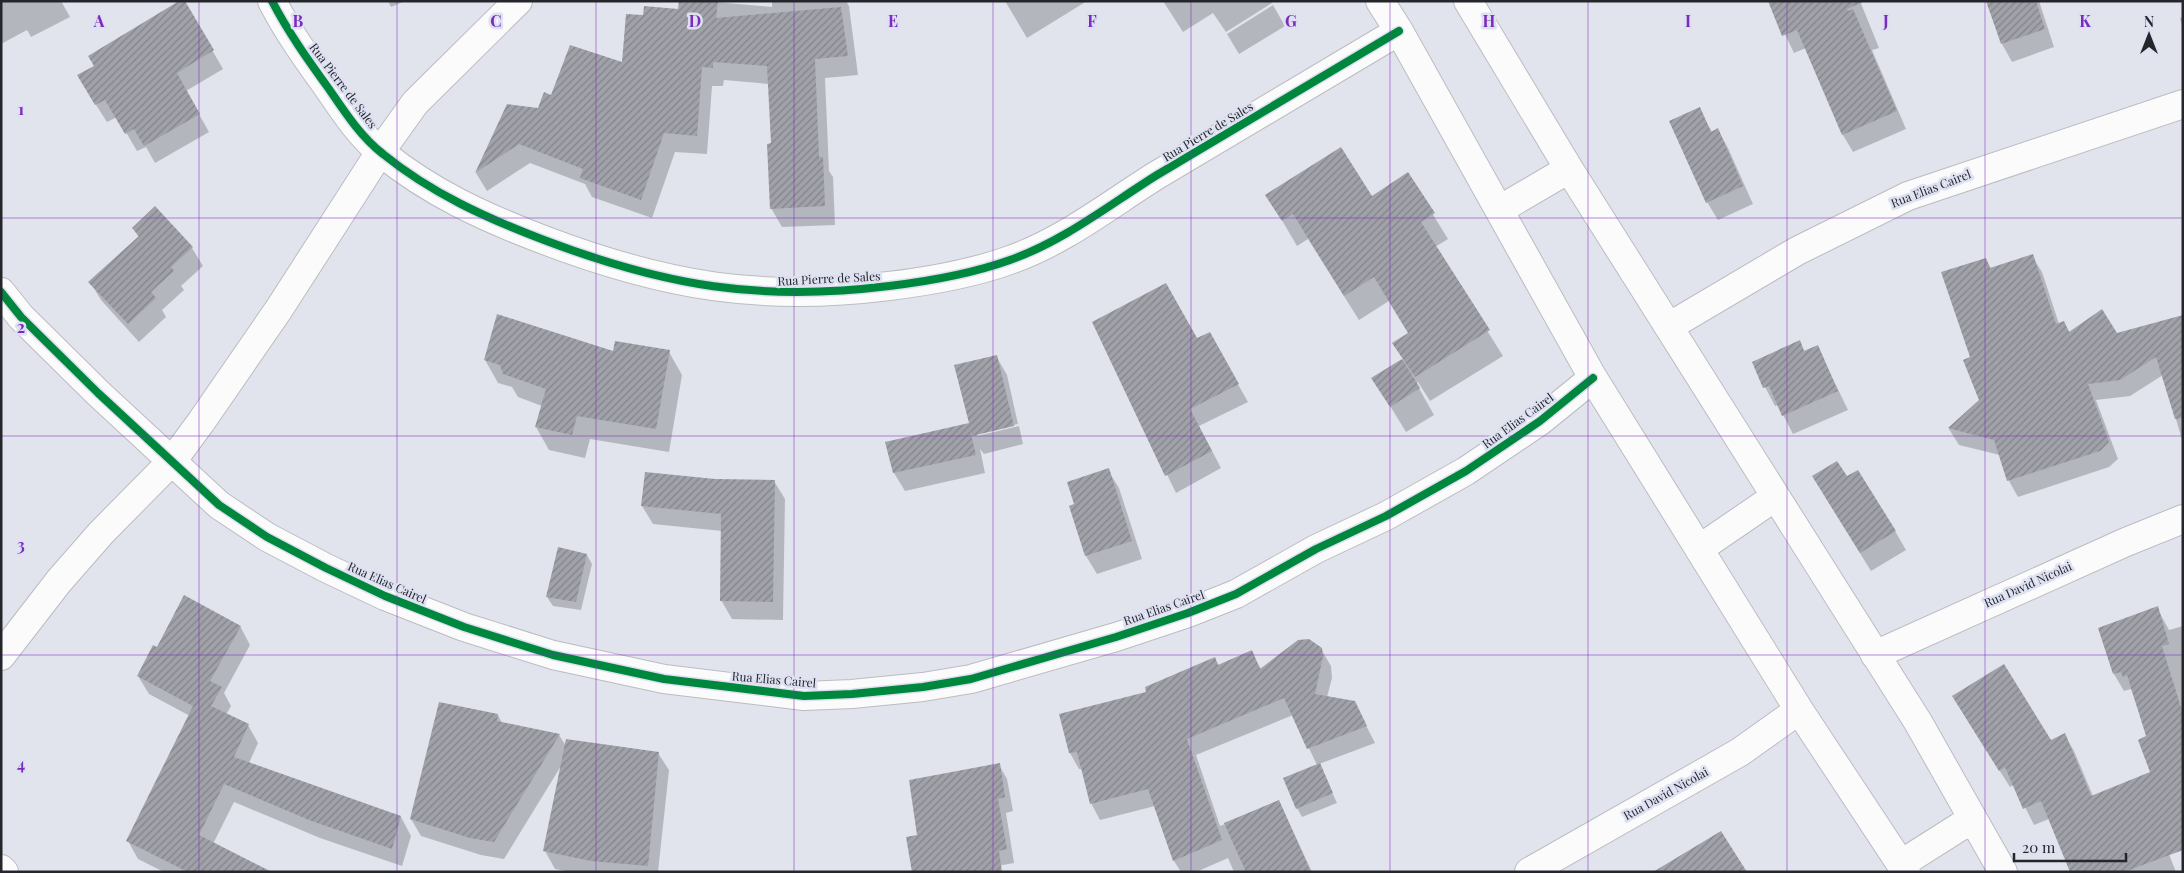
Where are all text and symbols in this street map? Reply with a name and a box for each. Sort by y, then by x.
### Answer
text: A [93,10,105,31]
text: B [293,10,304,31]
text: C [490,10,502,31]
text: D [689,10,701,31]
text: E [888,10,898,31]
text: F [1087,10,1097,31]
text: G [1285,10,1297,31]
text: H [1483,10,1496,31]
text: I [1685,10,1691,31]
text: J [1882,10,1889,31]
text: K [2079,10,2091,31]
north arrow [2124,10,2174,60]
text: N [2144,12,2154,31]
street label: Rua Pierre de Sales [306,39,381,131]
text: 1 [18,98,24,119]
street label: Rua Pierre de Sales [1159,98,1256,165]
street label: Rua Elias Cairel [1888,165,1973,211]
street label: Rua Pierre de Sales [777,267,881,289]
text: 2 [17,316,25,337]
street label: Rua Elias Cairel [1479,389,1557,452]
text: 3 [17,534,25,555]
street label: Rua David Nicolai [1981,557,2074,611]
street label: Rua Elias Cairel [346,558,430,607]
street label: Rua Elias Cairel [1121,586,1207,628]
street label: Rua Elias Cairel [731,667,817,691]
text: 4 [17,753,25,774]
street label: Rua David Nicolai [1620,763,1711,823]
scale bar [2014,830,2126,862]
text: 20 m [2022,837,2056,857]

